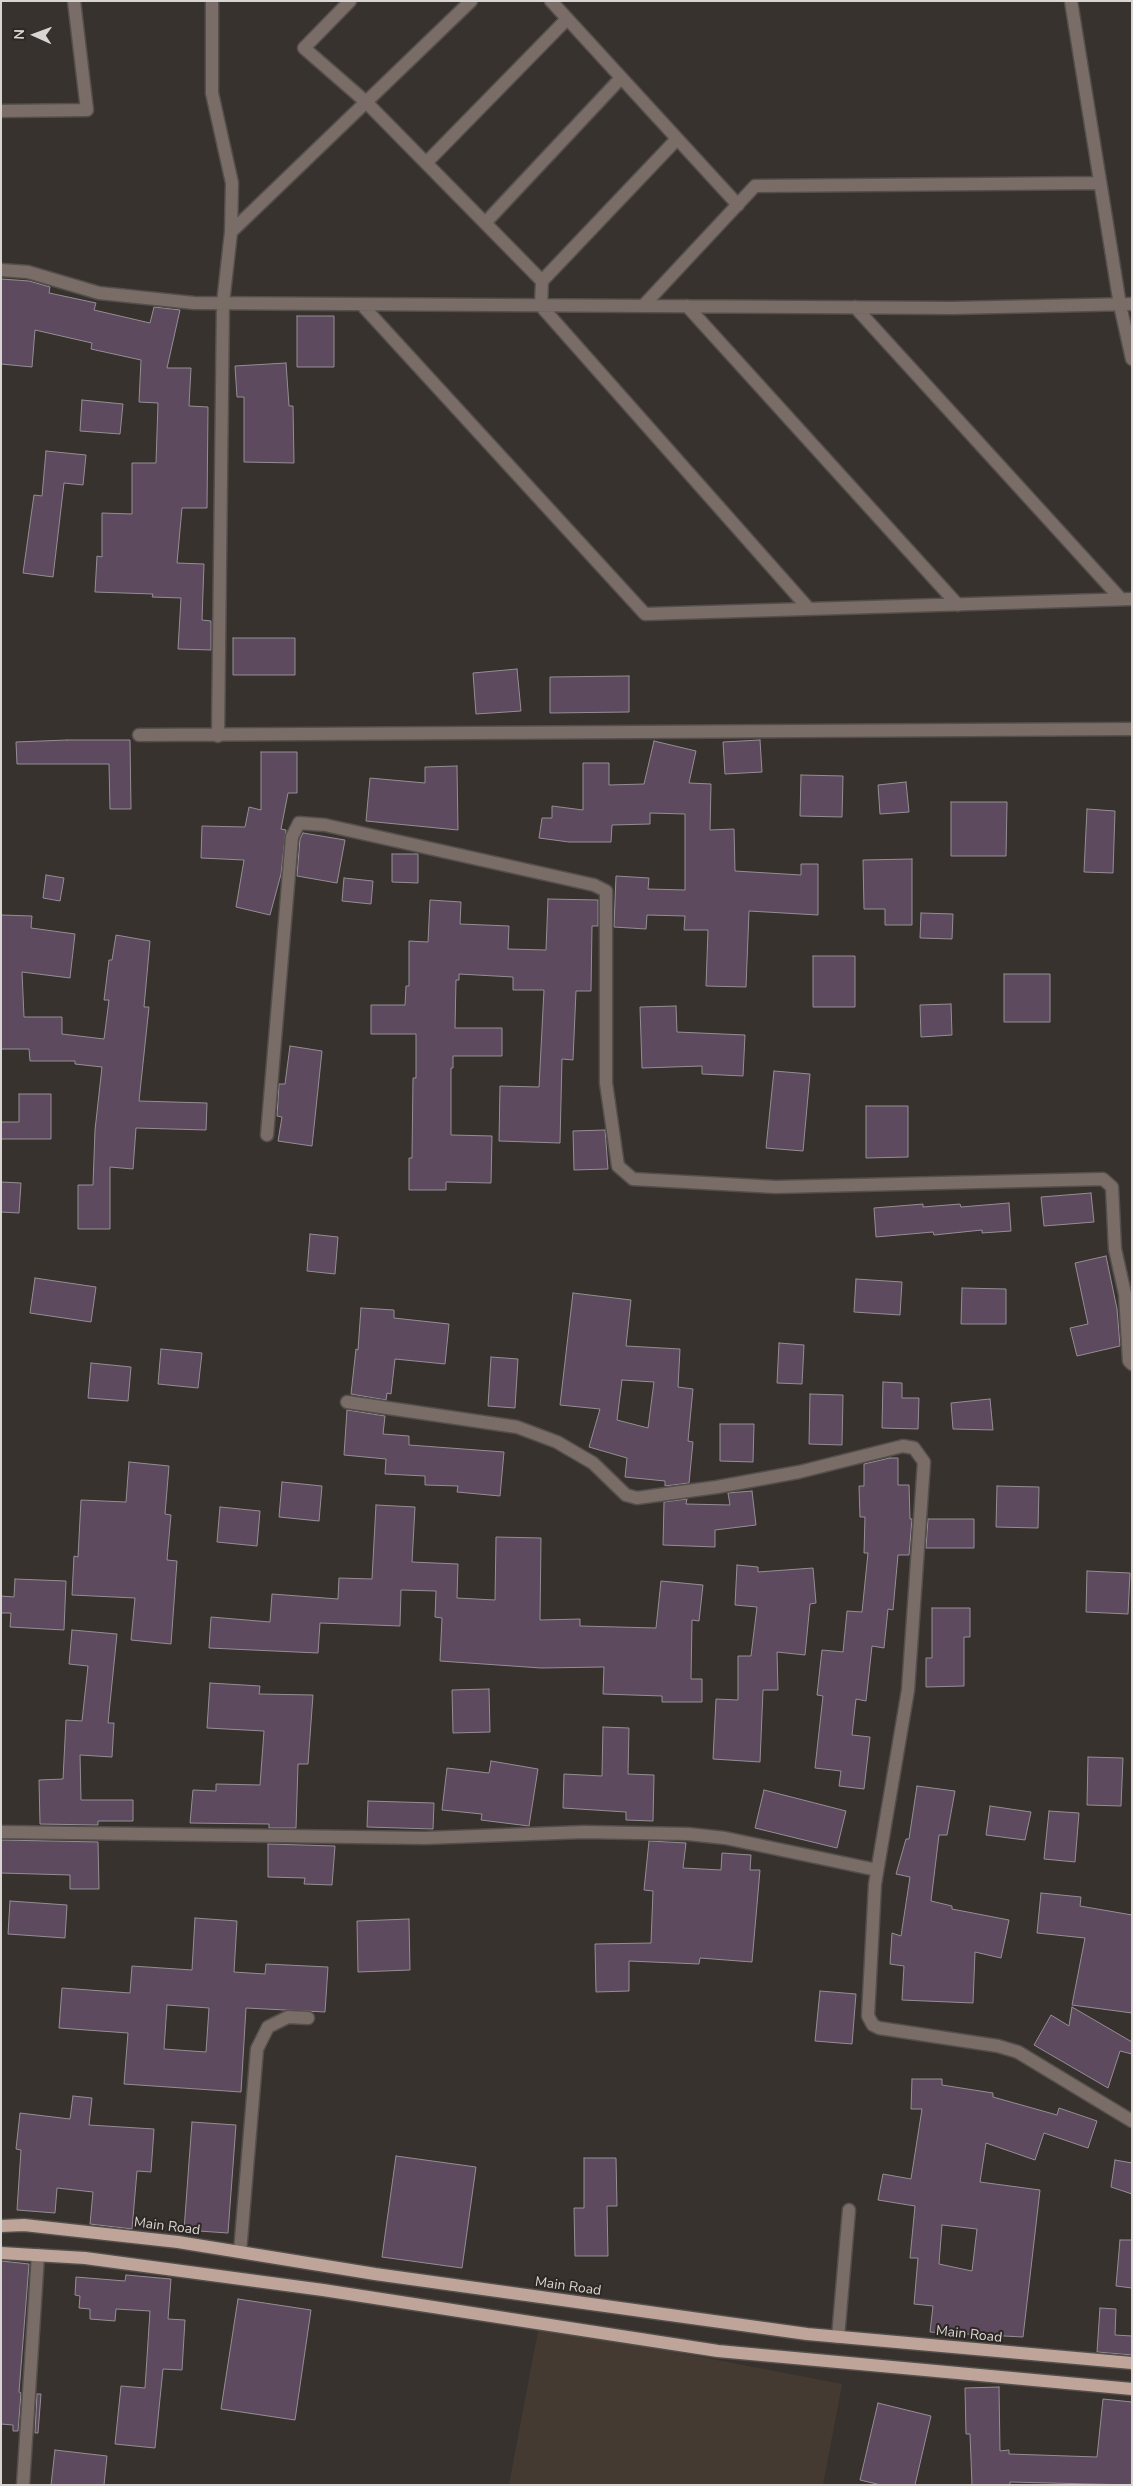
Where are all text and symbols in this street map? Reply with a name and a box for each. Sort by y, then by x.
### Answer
north arrow [10,10,60,60]
text: N [10,29,29,40]
street label: Main Road [133,2215,201,2239]
street label: Main Road [534,2274,602,2300]
street label: Main Road [935,2323,1003,2347]

